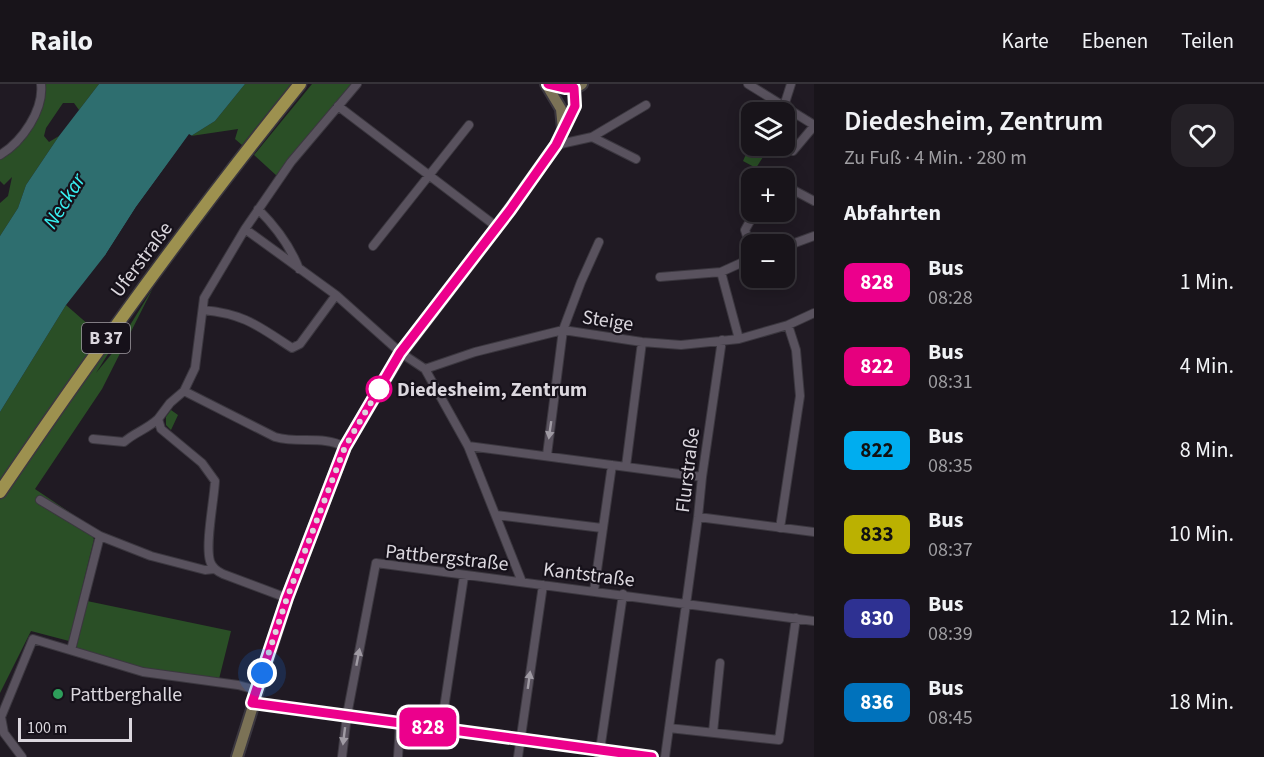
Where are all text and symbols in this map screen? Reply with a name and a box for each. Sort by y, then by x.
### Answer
text: Railo [30,21,93,61]
text: Karte [1002,26,1049,56]
text: Ebenen [1082,26,1148,56]
text: Teilen [1181,26,1234,56]
text: Diedesheim, Zentrum [844,101,1103,141]
map controls [741,102,795,288]
button: layers [741,102,795,156]
button: heart [1171,104,1234,167]
text: Zu Fuß · 4 Min. · 280 m [844,144,1027,172]
water label: Neckar [35,167,93,235]
button: + [741,168,795,222]
text: Abfahrten [844,197,941,229]
street label: Uferstraße [104,216,180,303]
button: − [741,234,795,288]
text: Bus [928,252,964,284]
text: 1 Min. [1180,266,1234,298]
text: 828 [860,267,894,297]
text: 08:28 [928,284,973,312]
street label: Steige [580,303,635,339]
road number: B 37 [82,323,130,353]
text: Bus [928,336,964,368]
text: 4 Min. [1180,350,1234,382]
text: 822 [860,351,894,381]
text: 08:31 [928,368,973,396]
marker: Diedesheim, Zentrum [366,376,392,402]
place label: Diedesheim, Zentrum [397,376,587,404]
one-way arrow [546,420,555,439]
text: Bus [928,420,964,452]
street label: Flurstraße [669,426,707,514]
text: 8 Min. [1180,434,1234,466]
text: 822 [860,435,894,465]
text: 08:35 [928,452,973,480]
text: Bus [928,504,964,536]
text: 10 Min. [1169,518,1234,550]
text: 833 [860,519,894,549]
text: 08:37 [928,536,973,564]
street label: Pattbergstraße [384,538,510,578]
street label: Kantstraße [542,555,636,594]
text: Bus [928,588,964,620]
text: 12 Min. [1169,602,1234,634]
text: 830 [860,603,894,633]
text: 08:39 [928,620,973,648]
one-way arrow [354,647,363,666]
your location [247,658,277,688]
one-way arrow [524,671,533,690]
text: Bus [928,672,964,704]
place label: Pattberghalle [70,681,182,709]
text: 18 Min. [1169,686,1234,718]
marker: Pattberghalle [51,687,65,701]
text: 836 [860,687,894,717]
text: 08:45 [928,704,973,732]
line badge: 828 [394,708,462,746]
text: 828 [411,712,445,742]
scale bar [18,715,132,742]
text: 100 m [27,717,67,739]
one-way arrow [340,726,349,745]

